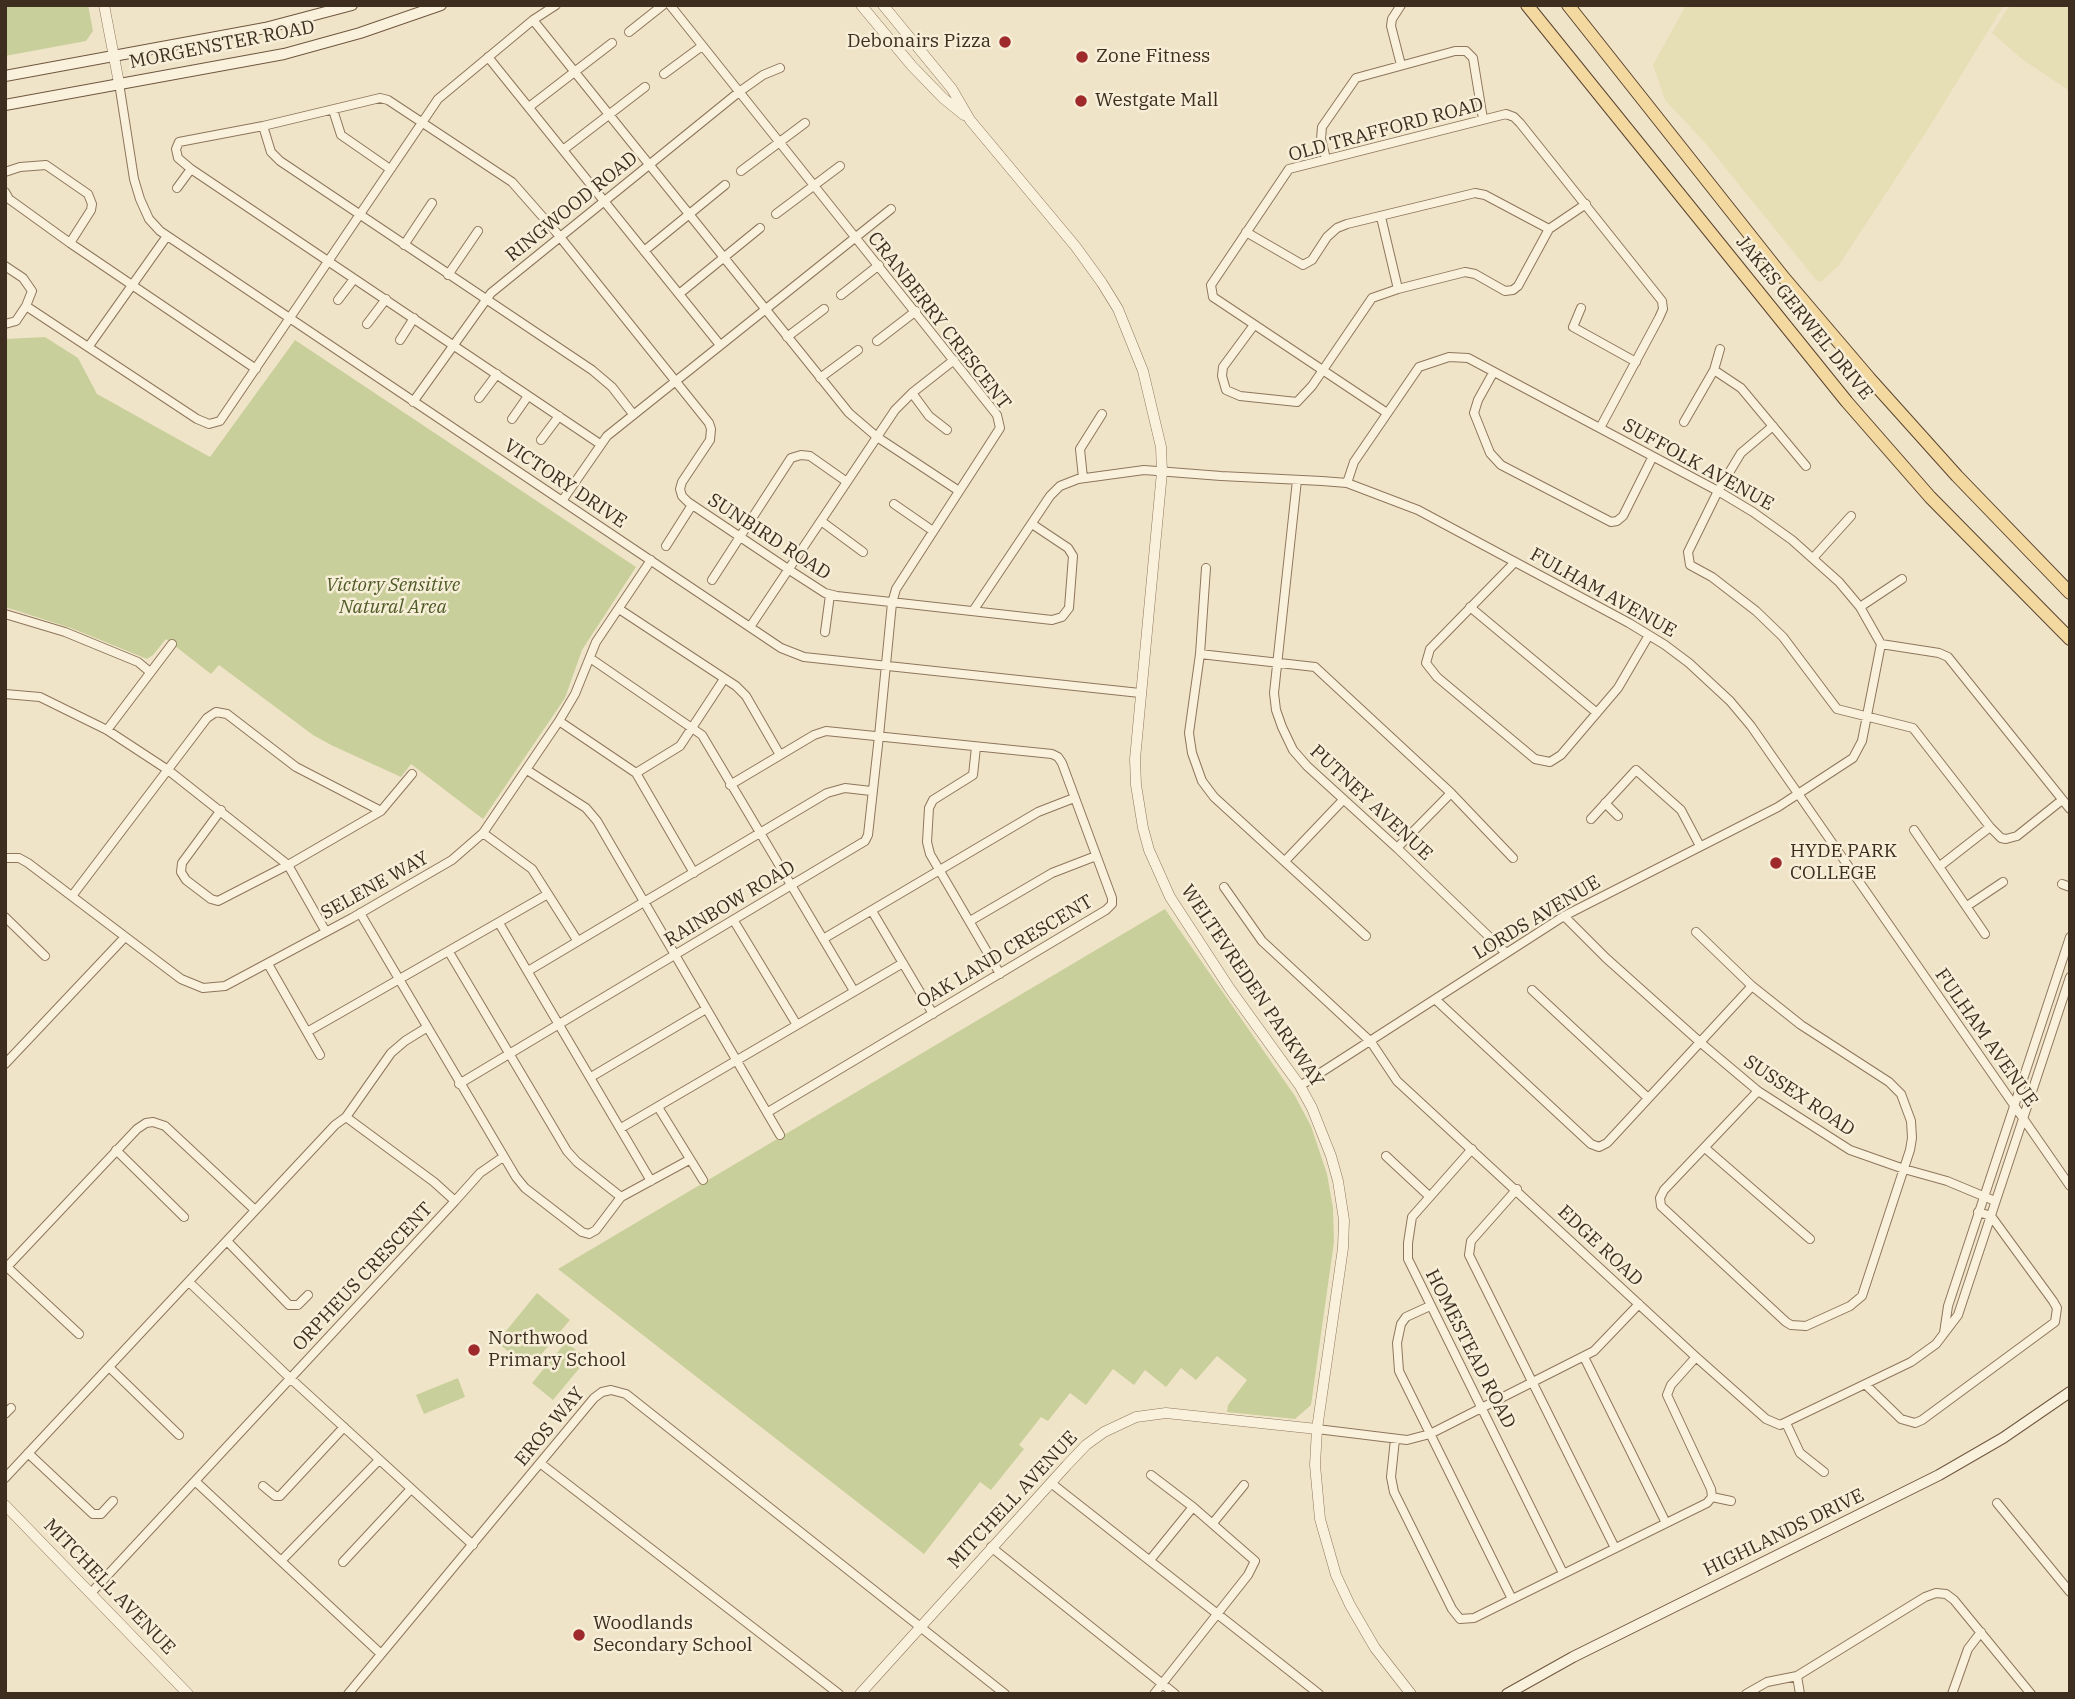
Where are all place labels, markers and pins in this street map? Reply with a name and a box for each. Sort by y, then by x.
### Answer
place label: Debonairs Pizza [847,31,991,53]
marker: Debonairs Pizza [997,34,1013,50]
place label: Zone Fitness [1096,46,1210,68]
marker: Zone Fitness [1074,49,1090,65]
place label: Westgate Mall [1095,90,1218,112]
marker: Westgate Mall [1073,93,1089,109]
place label: HYDE PARK COLLEGE [1790,841,1897,885]
marker: HYDE PARK COLLEGE [1768,855,1784,871]
place label: Northwood Primary School [488,1328,626,1372]
marker: Northwood Primary School [466,1342,482,1358]
place label: Woodlands Secondary School [593,1613,752,1657]
marker: Woodlands Secondary School [571,1627,587,1643]

